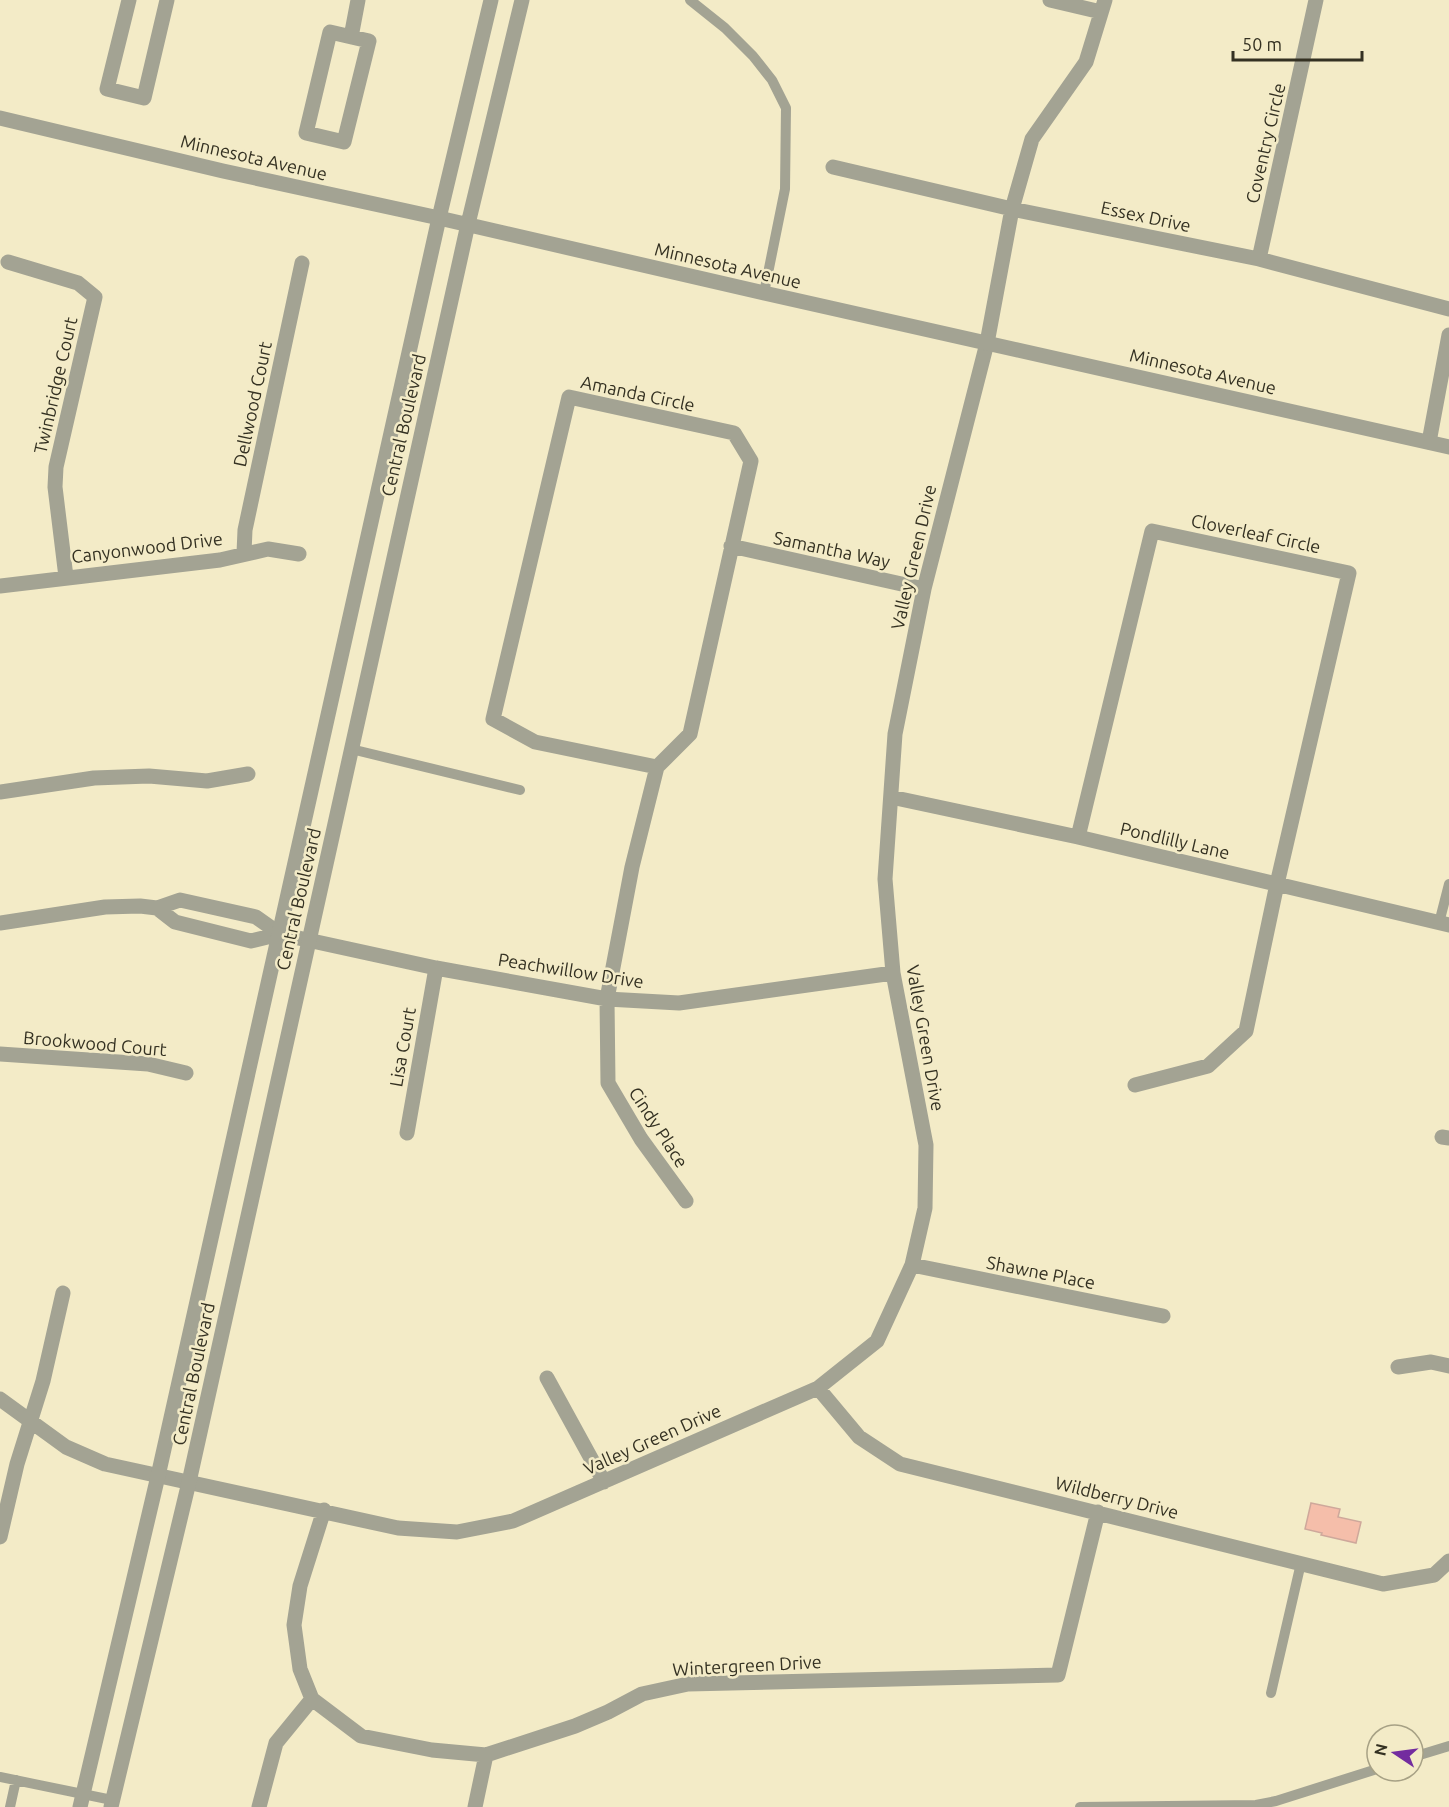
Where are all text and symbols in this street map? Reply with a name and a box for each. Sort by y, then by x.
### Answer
scale bar [1233,24,1362,62]
text: 50 m [1242,34,1282,54]
street label: Coventry Circle [1241,81,1289,205]
street label: Minnesota Avenue [179,130,329,184]
street label: Essex Drive [1099,197,1193,235]
street label: Minnesota Avenue [653,238,803,292]
street label: Twinbridge Court [30,315,80,455]
street label: Dellwood Court [229,340,275,468]
street label: Minnesota Avenue [1128,344,1278,398]
street label: Central Boulevard [377,352,429,498]
street label: Amanda Circle [579,371,697,415]
street label: Valley Green Drive [887,483,939,631]
street label: Cloverleaf Circle [1189,510,1323,556]
street label: Samantha Way [772,527,892,571]
street label: Canyonwood Drive [70,528,224,566]
street label: Pondlilly Lane [1118,818,1232,862]
street label: Central Boulevard [272,826,324,972]
street label: Peachwillow Drive [497,949,645,991]
street label: Valley Green Drive [903,963,949,1113]
street label: Lisa Court [385,1006,419,1088]
street label: Brookwood Court [22,1027,168,1059]
street label: Cindy Place [626,1083,692,1171]
street label: Shawne Place [985,1252,1097,1292]
street label: Central Boulevard [168,1301,218,1447]
street label: Valley Green Drive [580,1400,724,1478]
street label: Wildberry Drive [1053,1472,1181,1522]
street label: Wintergreen Drive [672,1651,822,1679]
north arrow [1365,1723,1425,1783]
text: N [1370,1742,1390,1757]

